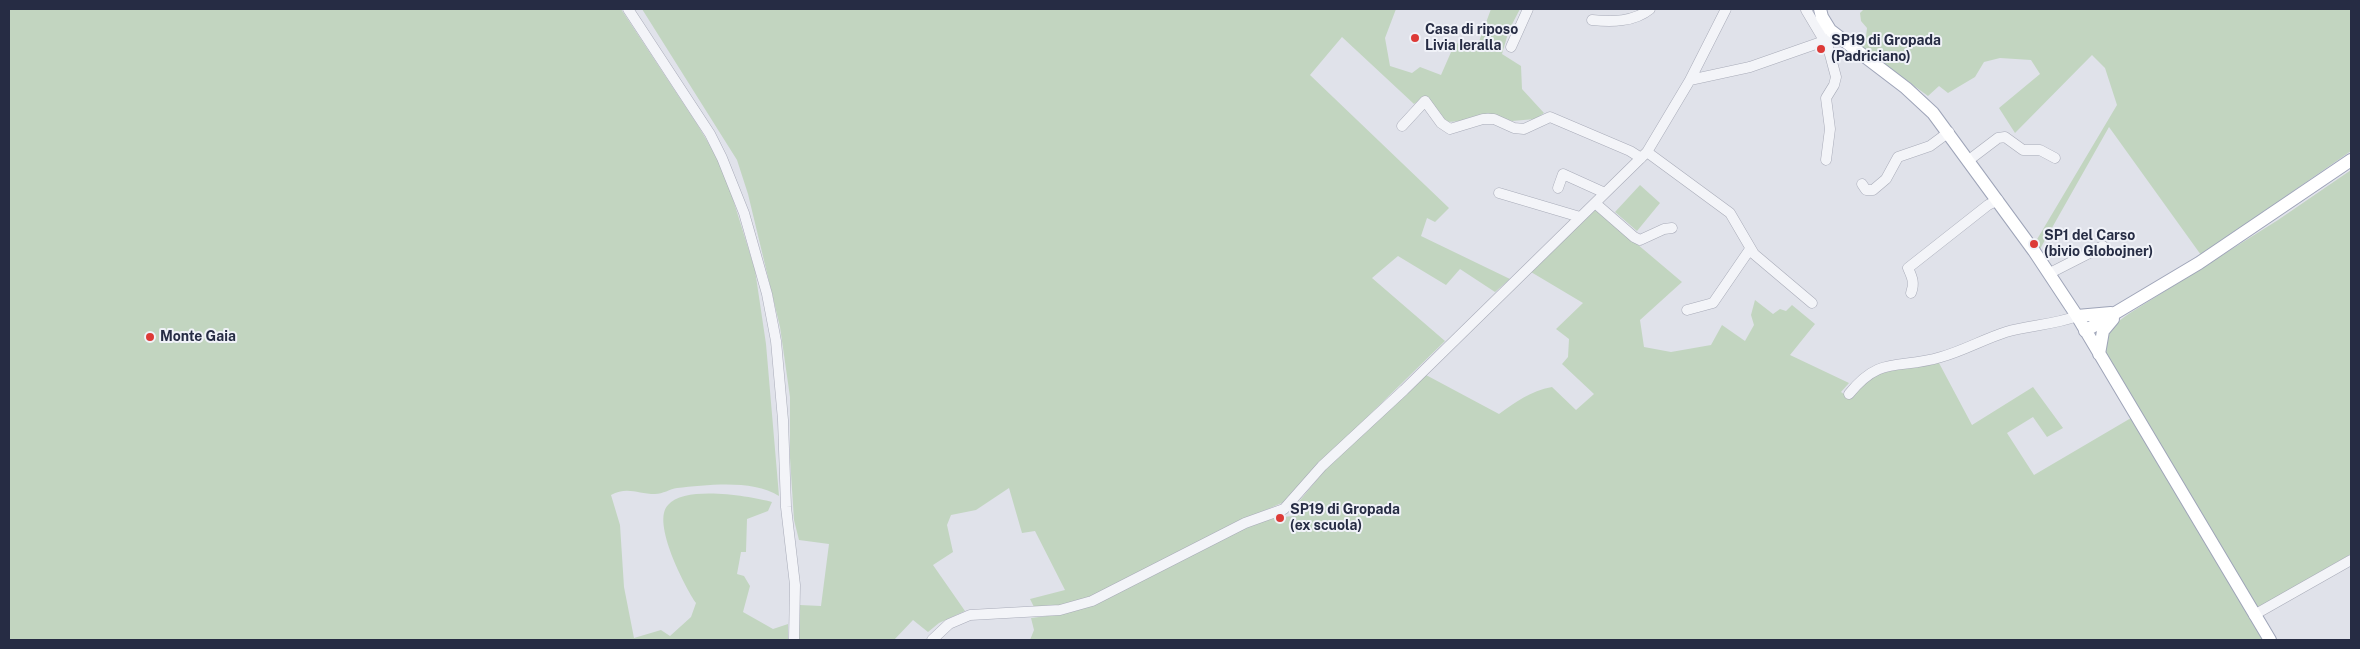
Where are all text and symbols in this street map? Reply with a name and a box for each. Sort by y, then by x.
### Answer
place label: Casa di riposo Livia Ieralla [1425,22,1518,54]
marker: Casa di riposo Livia Ieralla [1409,32,1421,44]
place label: SP19 di Gropada (Padriciano) [1831,33,1941,65]
marker: SP19 di Gropada (Padriciano) [1815,43,1827,55]
place label: SP1 del Carso (bivio Globojner) [2044,228,2153,260]
marker: SP1 del Carso (bivio Globojner) [2028,238,2040,250]
place label: Monte Gaia [160,329,236,345]
marker: Monte Gaia [144,331,156,343]
place label: SP19 di Gropada (ex scuola) [1290,502,1400,534]
marker: SP19 di Gropada (ex scuola) [1274,512,1286,524]

